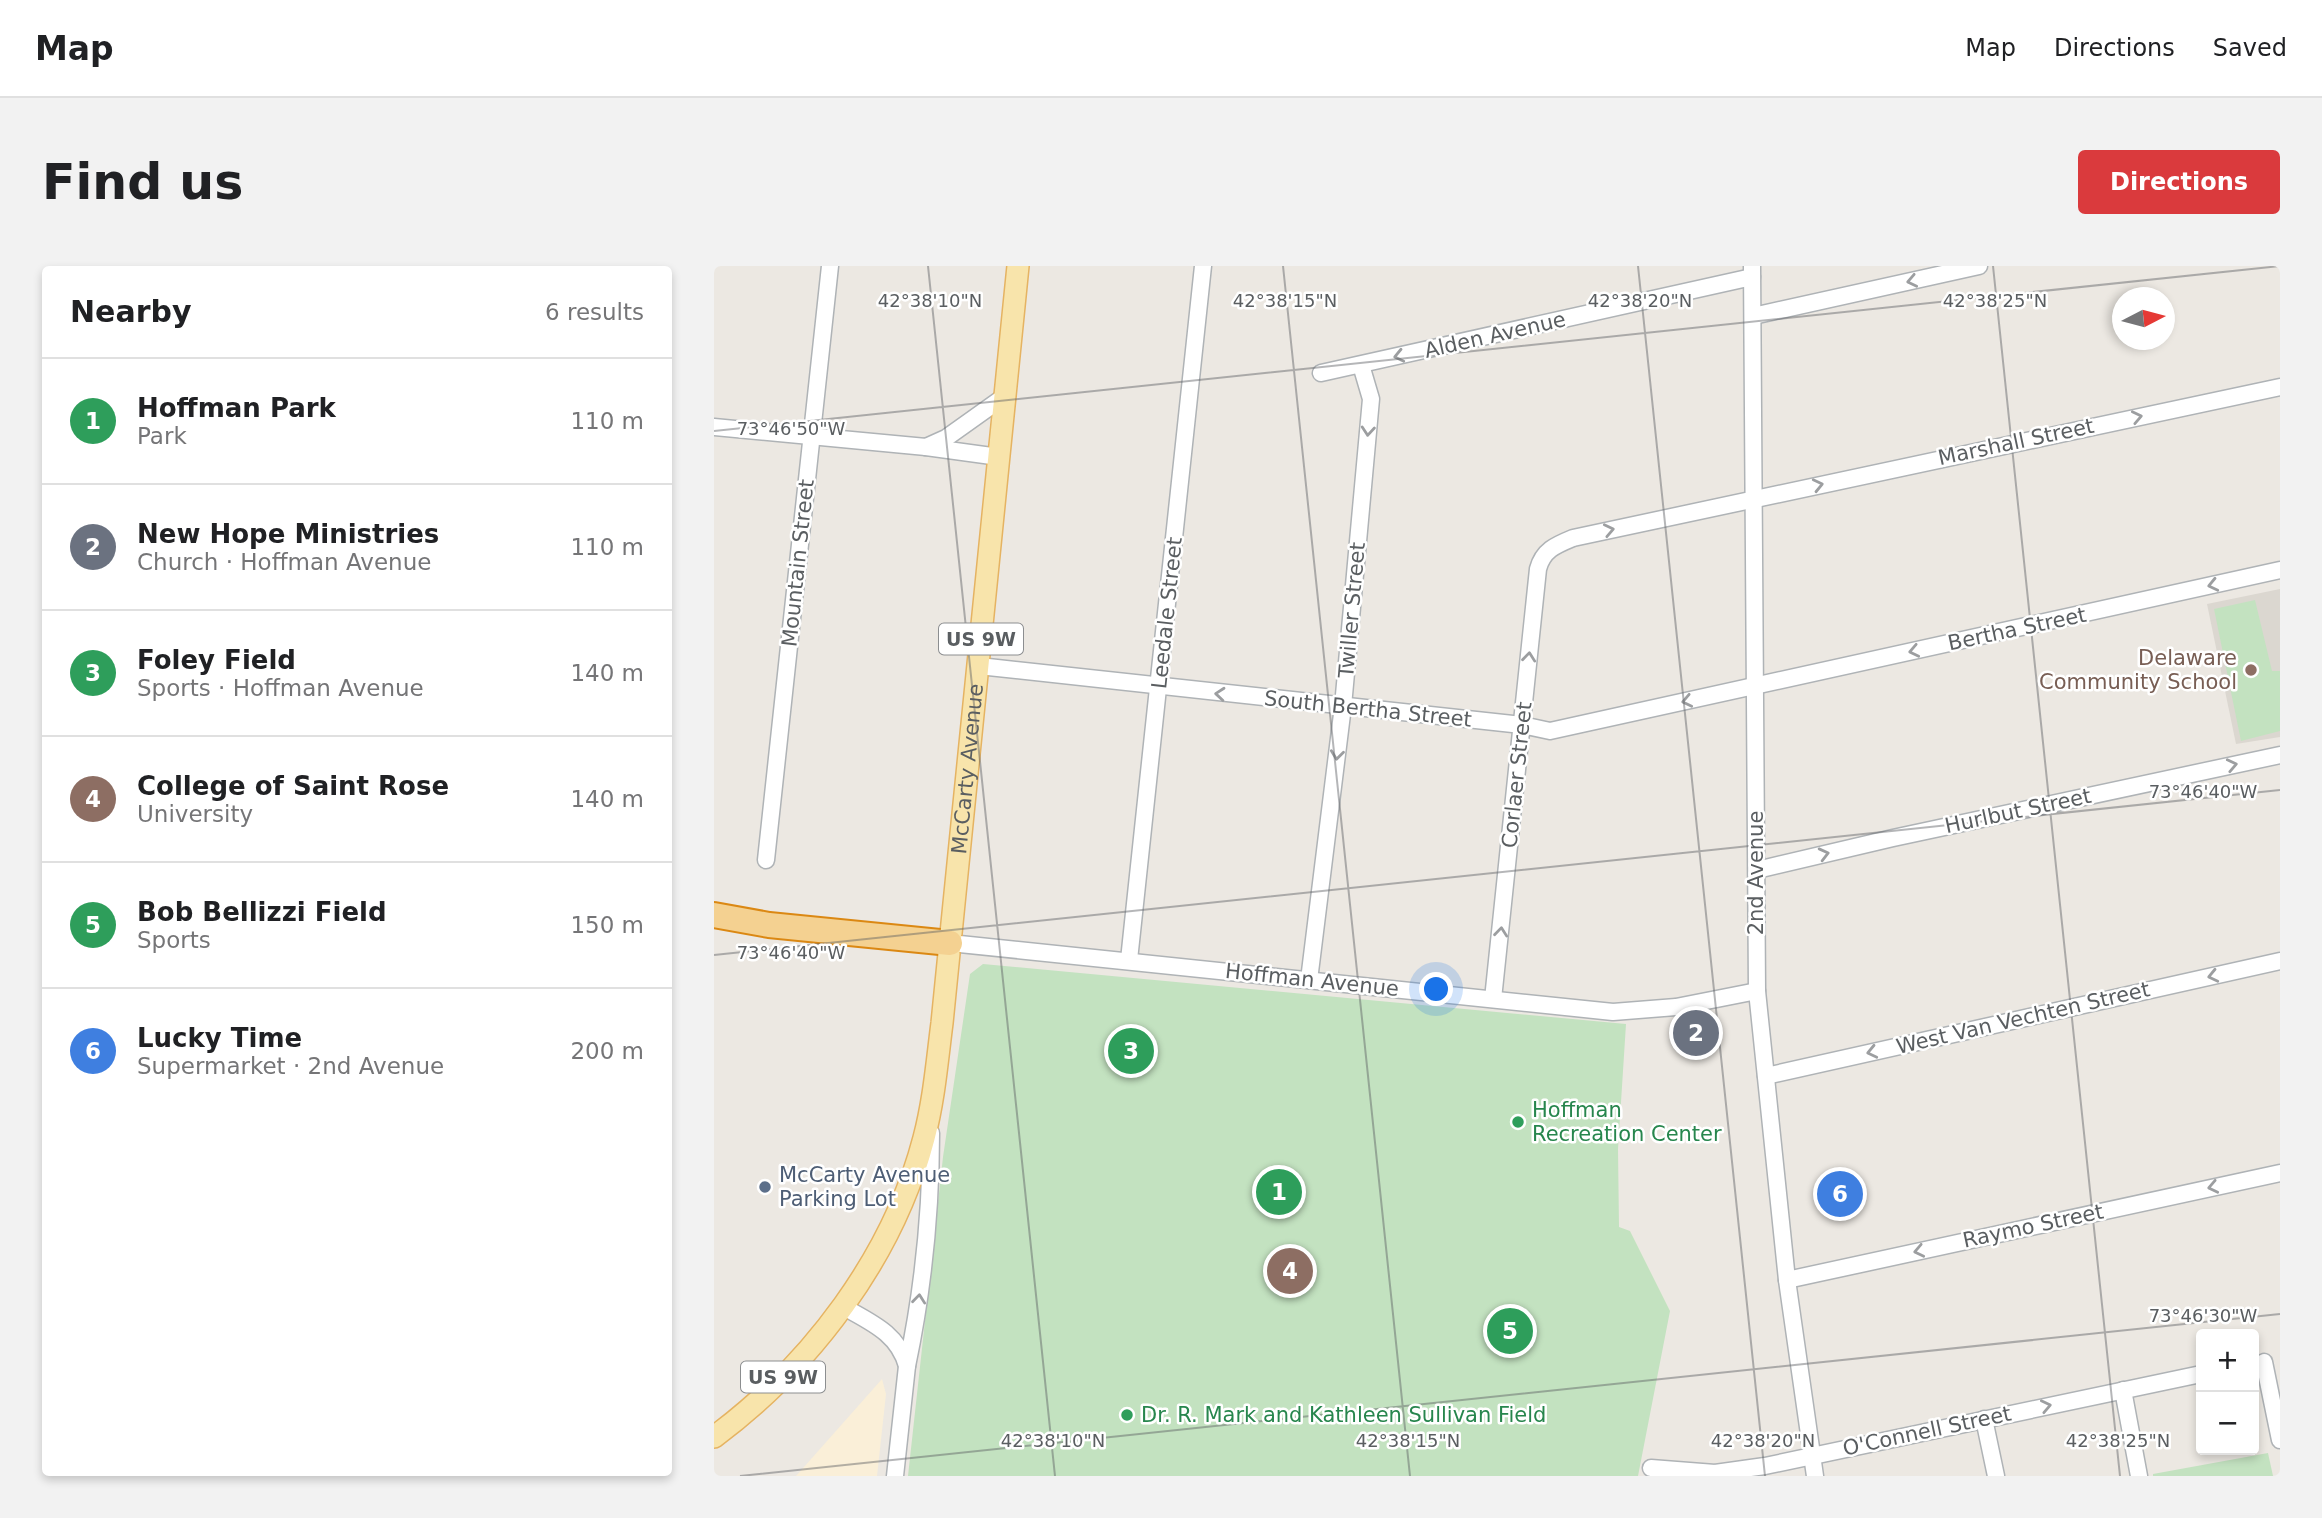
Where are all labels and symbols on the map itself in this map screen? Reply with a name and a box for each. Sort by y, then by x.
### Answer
one-way arrow [1906,272,1918,287]
north arrow [2112,287,2175,350]
text: 42°38'10"N [878,290,982,311]
text: 42°38'15"N [1233,290,1337,311]
text: 42°38'20"N [1588,290,1692,311]
text: 42°38'25"N [1943,290,2047,311]
street label: Alden Avenue [1422,307,1568,363]
one-way arrow [1393,348,1405,363]
one-way arrow [2131,410,2143,425]
street label: Marshall Street [1936,414,2096,470]
text: 73°46'50"W [737,418,846,439]
one-way arrow [1361,426,1376,437]
street label: Mountain Street [777,478,819,648]
one-way arrow [1812,478,1824,493]
one-way arrow [1603,524,1615,539]
street label: Leedale Street [1147,536,1187,690]
street label: Twiller Street [1334,541,1370,680]
one-way arrow [2207,577,2219,591]
street label: Bertha Street [1946,603,2088,655]
road number: US 9W [939,624,1023,654]
one-way arrow [1908,643,1920,658]
place label: Delaware Community School [2039,646,2237,694]
one-way arrow [1521,651,1536,662]
marker: Delaware Community School [2243,662,2259,678]
street label: McCarty Avenue [947,682,988,855]
street label: South Bertha Street [1263,686,1473,732]
one-way arrow [1215,687,1226,702]
one-way arrow [1681,693,1693,708]
street label: Corlaer Street [1497,701,1537,849]
one-way arrow [1329,750,1344,761]
one-way arrow [2226,759,2238,774]
text: 73°46'40"W [2149,781,2258,802]
street label: Hurlbut Street [1943,784,2093,838]
street label: 2nd Avenue [1744,811,1768,935]
one-way arrow [1817,848,1829,862]
one-way arrow [1493,926,1508,937]
text: 73°46'40"W [737,942,846,963]
street label: Hoffman Avenue [1224,959,1400,1001]
one-way arrow [2207,967,2219,982]
your location [1419,972,1453,1006]
street label: West Van Vechten Street [1894,977,2152,1059]
pin: 2 [1673,1007,1719,1059]
pin: 3 [1108,1025,1154,1077]
one-way arrow [1866,1044,1878,1059]
place label: Hoffman Recreation Center [1532,1098,1722,1146]
marker: Hoffman Recreation Center [1510,1114,1526,1130]
place label: McCarty Avenue Parking Lot [779,1163,950,1211]
pin: 1 [1256,1166,1302,1218]
pin: 6 [1817,1168,1863,1220]
marker: McCarty Avenue Parking Lot [757,1179,773,1195]
one-way arrow [2207,1179,2219,1193]
street label: Raymo Street [1960,1199,2106,1253]
one-way arrow [1913,1243,1925,1257]
pin: 4 [1267,1245,1313,1297]
one-way arrow [911,1293,926,1304]
pin: 5 [1487,1305,1533,1357]
text: 73°46'30"W [2149,1305,2258,1326]
road number: US 9W [741,1362,825,1392]
one-way arrow [2040,1400,2052,1415]
street label: O'Connell Street [1841,1401,2013,1461]
place label: Dr. R. Mark and Kathleen Sullivan Field [1141,1403,1546,1427]
marker: Dr. R. Mark and Kathleen Sullivan Field [1119,1407,1135,1423]
text: 42°38'10"N [1001,1430,1105,1451]
text: 42°38'15"N [1356,1430,1460,1451]
text: 42°38'20"N [1711,1430,1815,1451]
text: 42°38'25"N [2066,1430,2170,1451]

